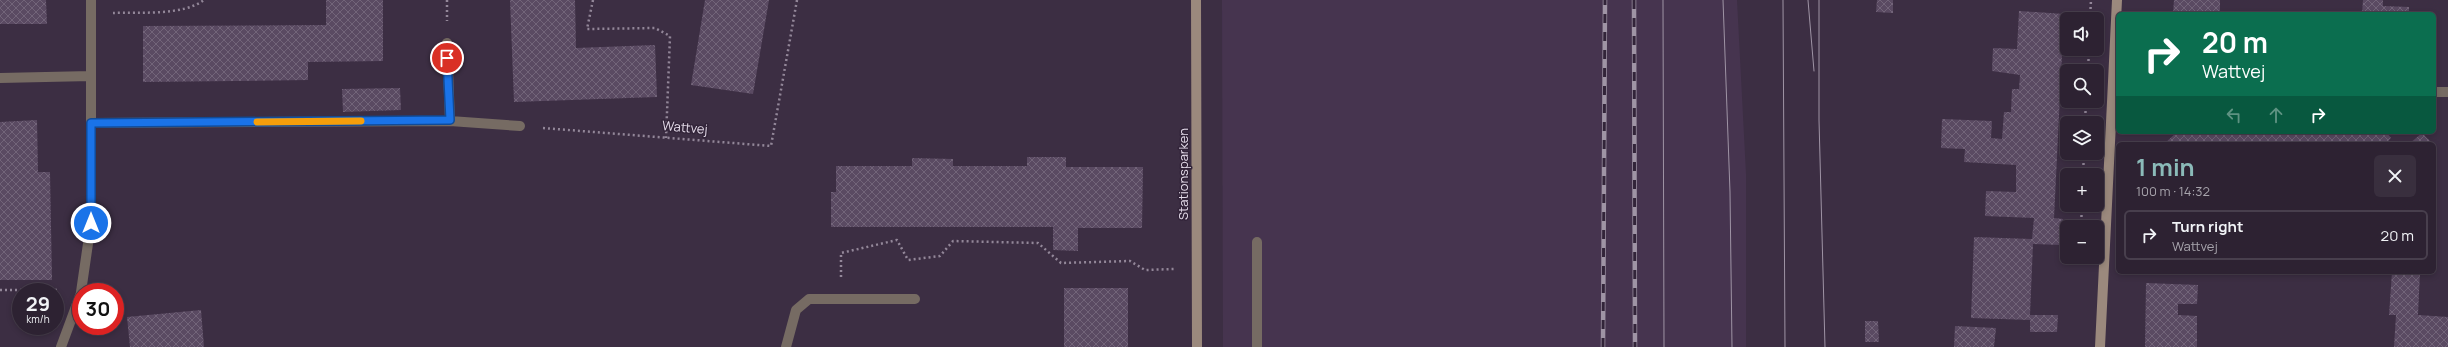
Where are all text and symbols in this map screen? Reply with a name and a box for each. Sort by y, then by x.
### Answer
map controls [2060,12,2104,264]
button: sound [2060,12,2104,56]
text: 20 m [2202,23,2268,61]
icon: right [2136,28,2188,80]
pin [430,41,464,75]
icon: arrive [436,47,458,69]
text: Wattvej [2202,59,2265,83]
button: search [2060,64,2104,108]
icon: left [2223,104,2245,126]
icon: ahead [2265,104,2287,126]
icon: right [2307,104,2329,126]
street label: Wattvej [661,116,709,138]
button: layers [2060,116,2104,160]
street label: Stationsparken [1174,128,1192,220]
text: 1 min [2136,150,2195,183]
button: close [2374,155,2416,197]
button: + [2060,168,2104,212]
text: 100 m · 14:32 [2136,182,2210,200]
position arrow [70,202,112,244]
text: Turn right [2172,216,2243,237]
button: − [2060,220,2104,264]
icon: right [2138,224,2160,246]
text: 20 m [2381,225,2414,246]
text: Wattvej [2172,237,2218,255]
speed limit sign: 30 [72,283,124,335]
text: 29 [26,290,50,317]
text: km/h [26,312,50,326]

